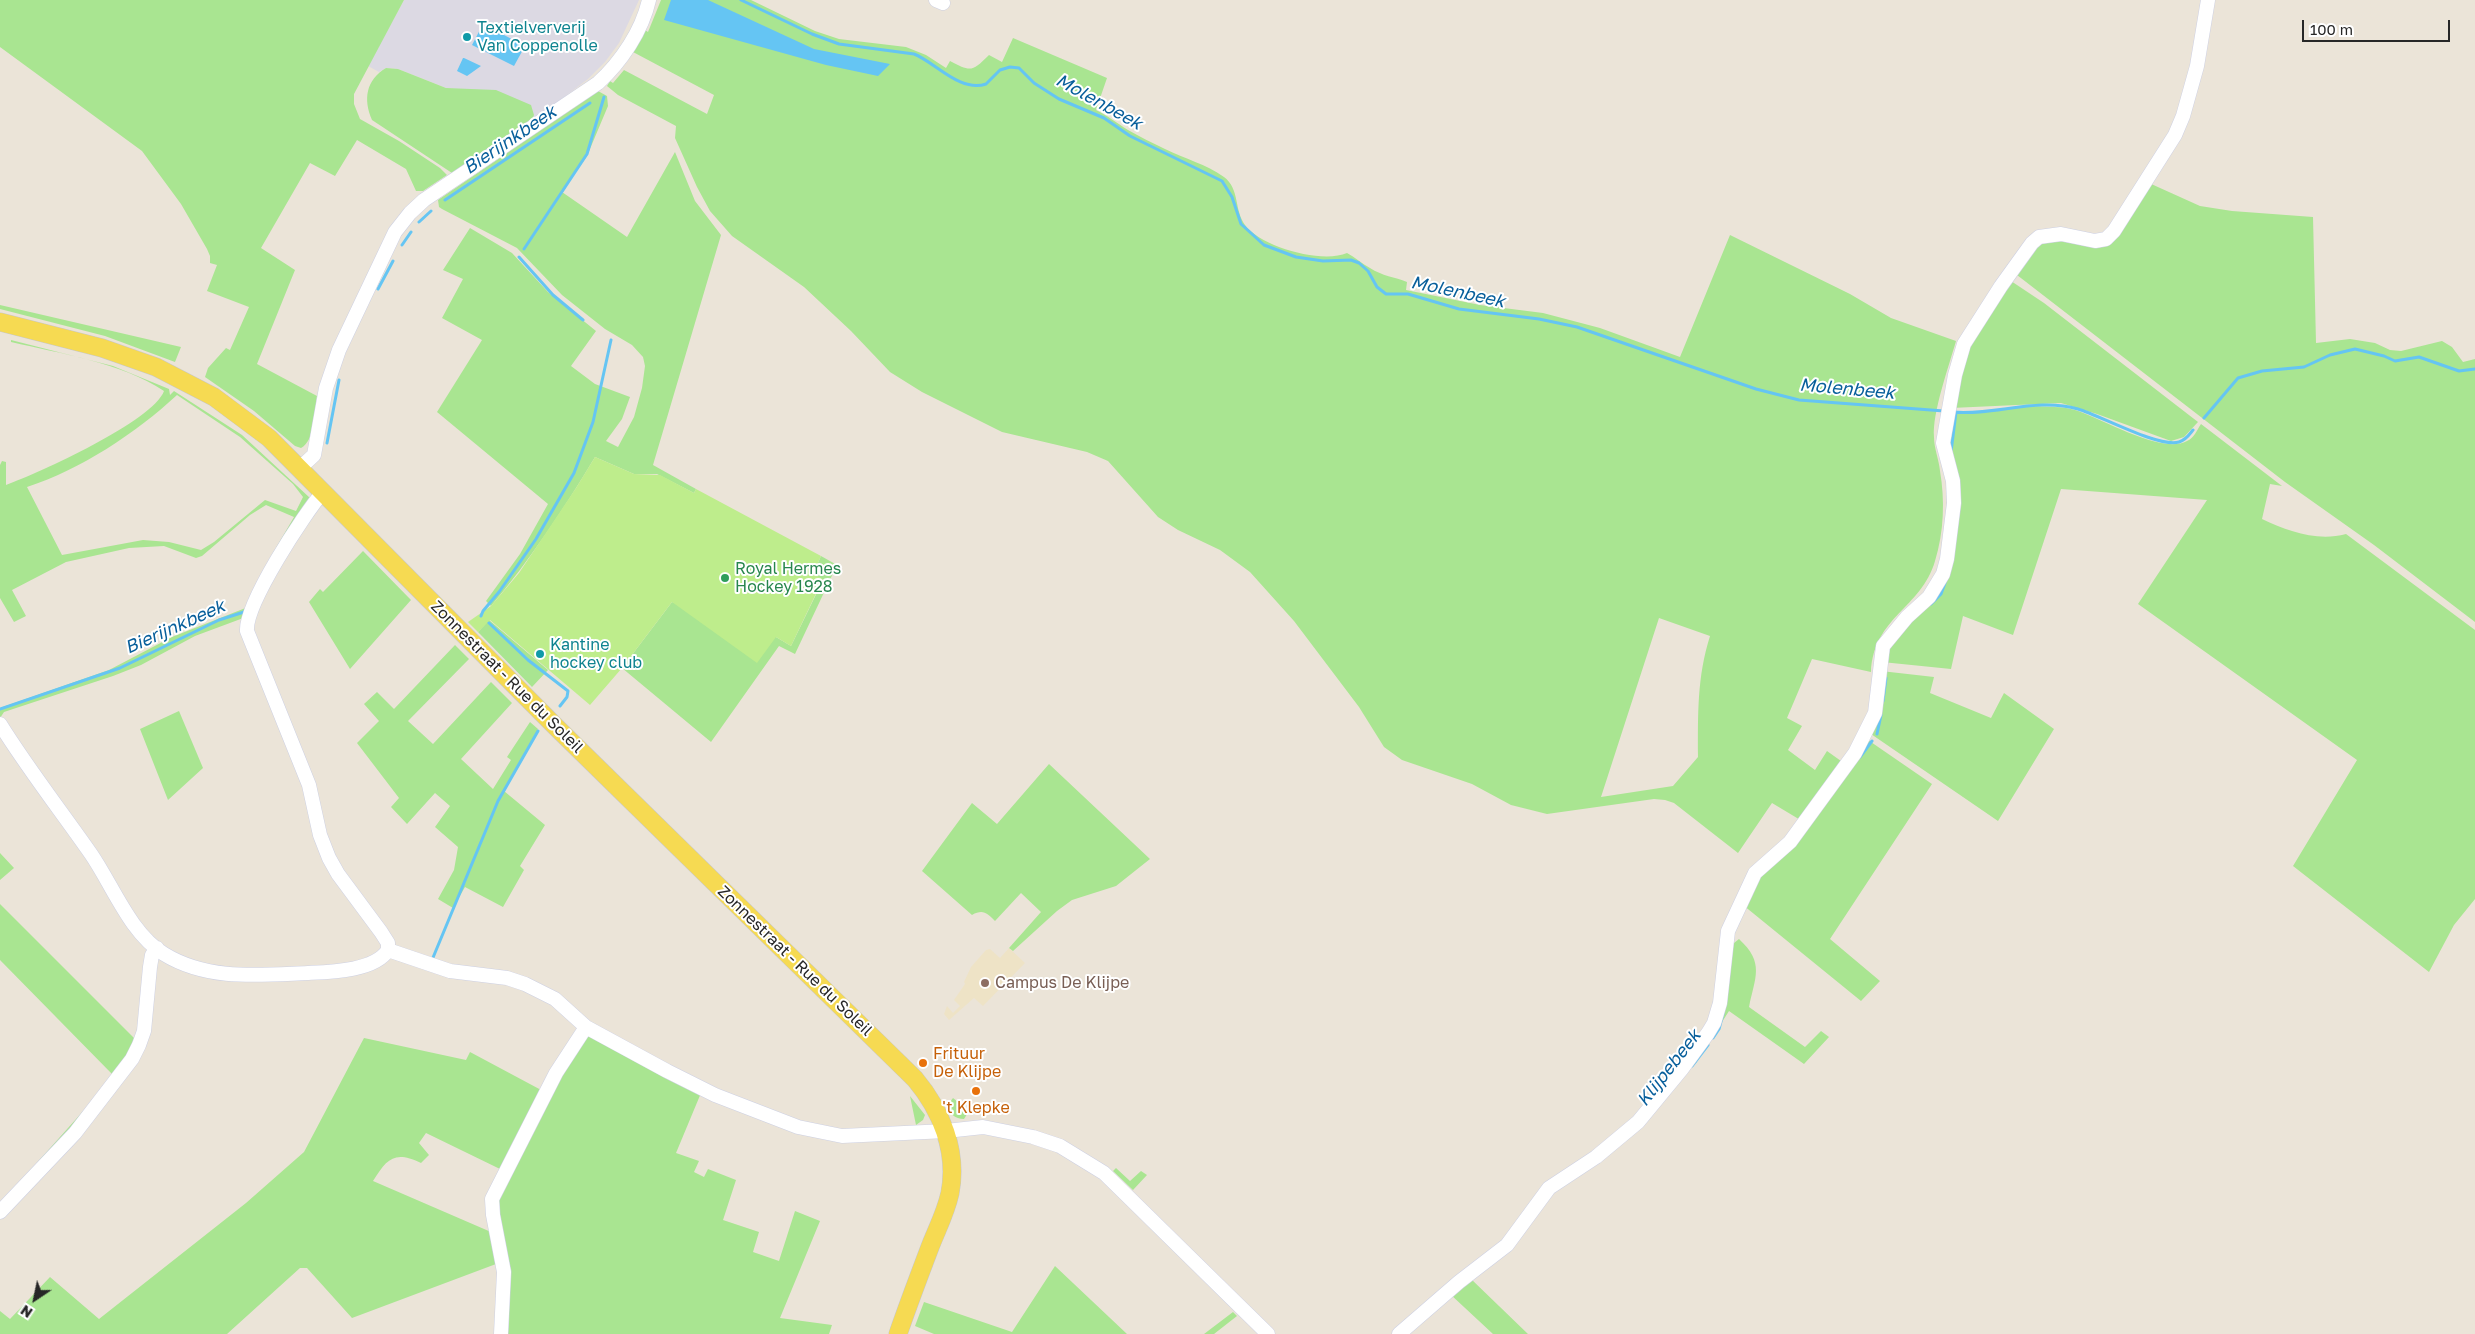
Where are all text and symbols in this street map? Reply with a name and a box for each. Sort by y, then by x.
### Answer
scale bar [2305,10,2452,42]
place label: Textielververij Van Coppenolle [477,18,598,56]
text: 100 m [2310,20,2353,38]
marker: Textielververij Van Coppenolle [461,31,473,43]
water label: Molenbeek [1052,69,1146,135]
water label: Bierijnkbeek [459,101,561,179]
water label: Molenbeek [1409,272,1507,312]
water label: Molenbeek [1798,374,1896,404]
place label: Royal Hermes Hockey 1928 [735,559,841,597]
marker: Royal Hermes Hockey 1928 [719,572,731,584]
water label: Bierijnkbeek [122,595,228,659]
street label: Zonnestraat - Rue du Soleil [427,597,587,757]
place label: Kantine hockey club [550,635,642,673]
marker: Kantine hockey club [534,648,546,660]
street label: Zonnestraat - Rue du Soleil [714,882,876,1040]
place label: Campus De Klijpe [995,973,1129,993]
marker: Campus De Klijpe [979,977,991,989]
water label: Klijpebeek [1632,1025,1706,1111]
place label: Frituur De Klijpe [933,1044,1001,1082]
marker: Frituur De Klijpe [917,1057,929,1069]
marker: 't Klepke [970,1085,982,1097]
place label: 't Klepke [942,1098,1010,1118]
north arrow [10,1274,60,1324]
text: N [17,1302,36,1322]

